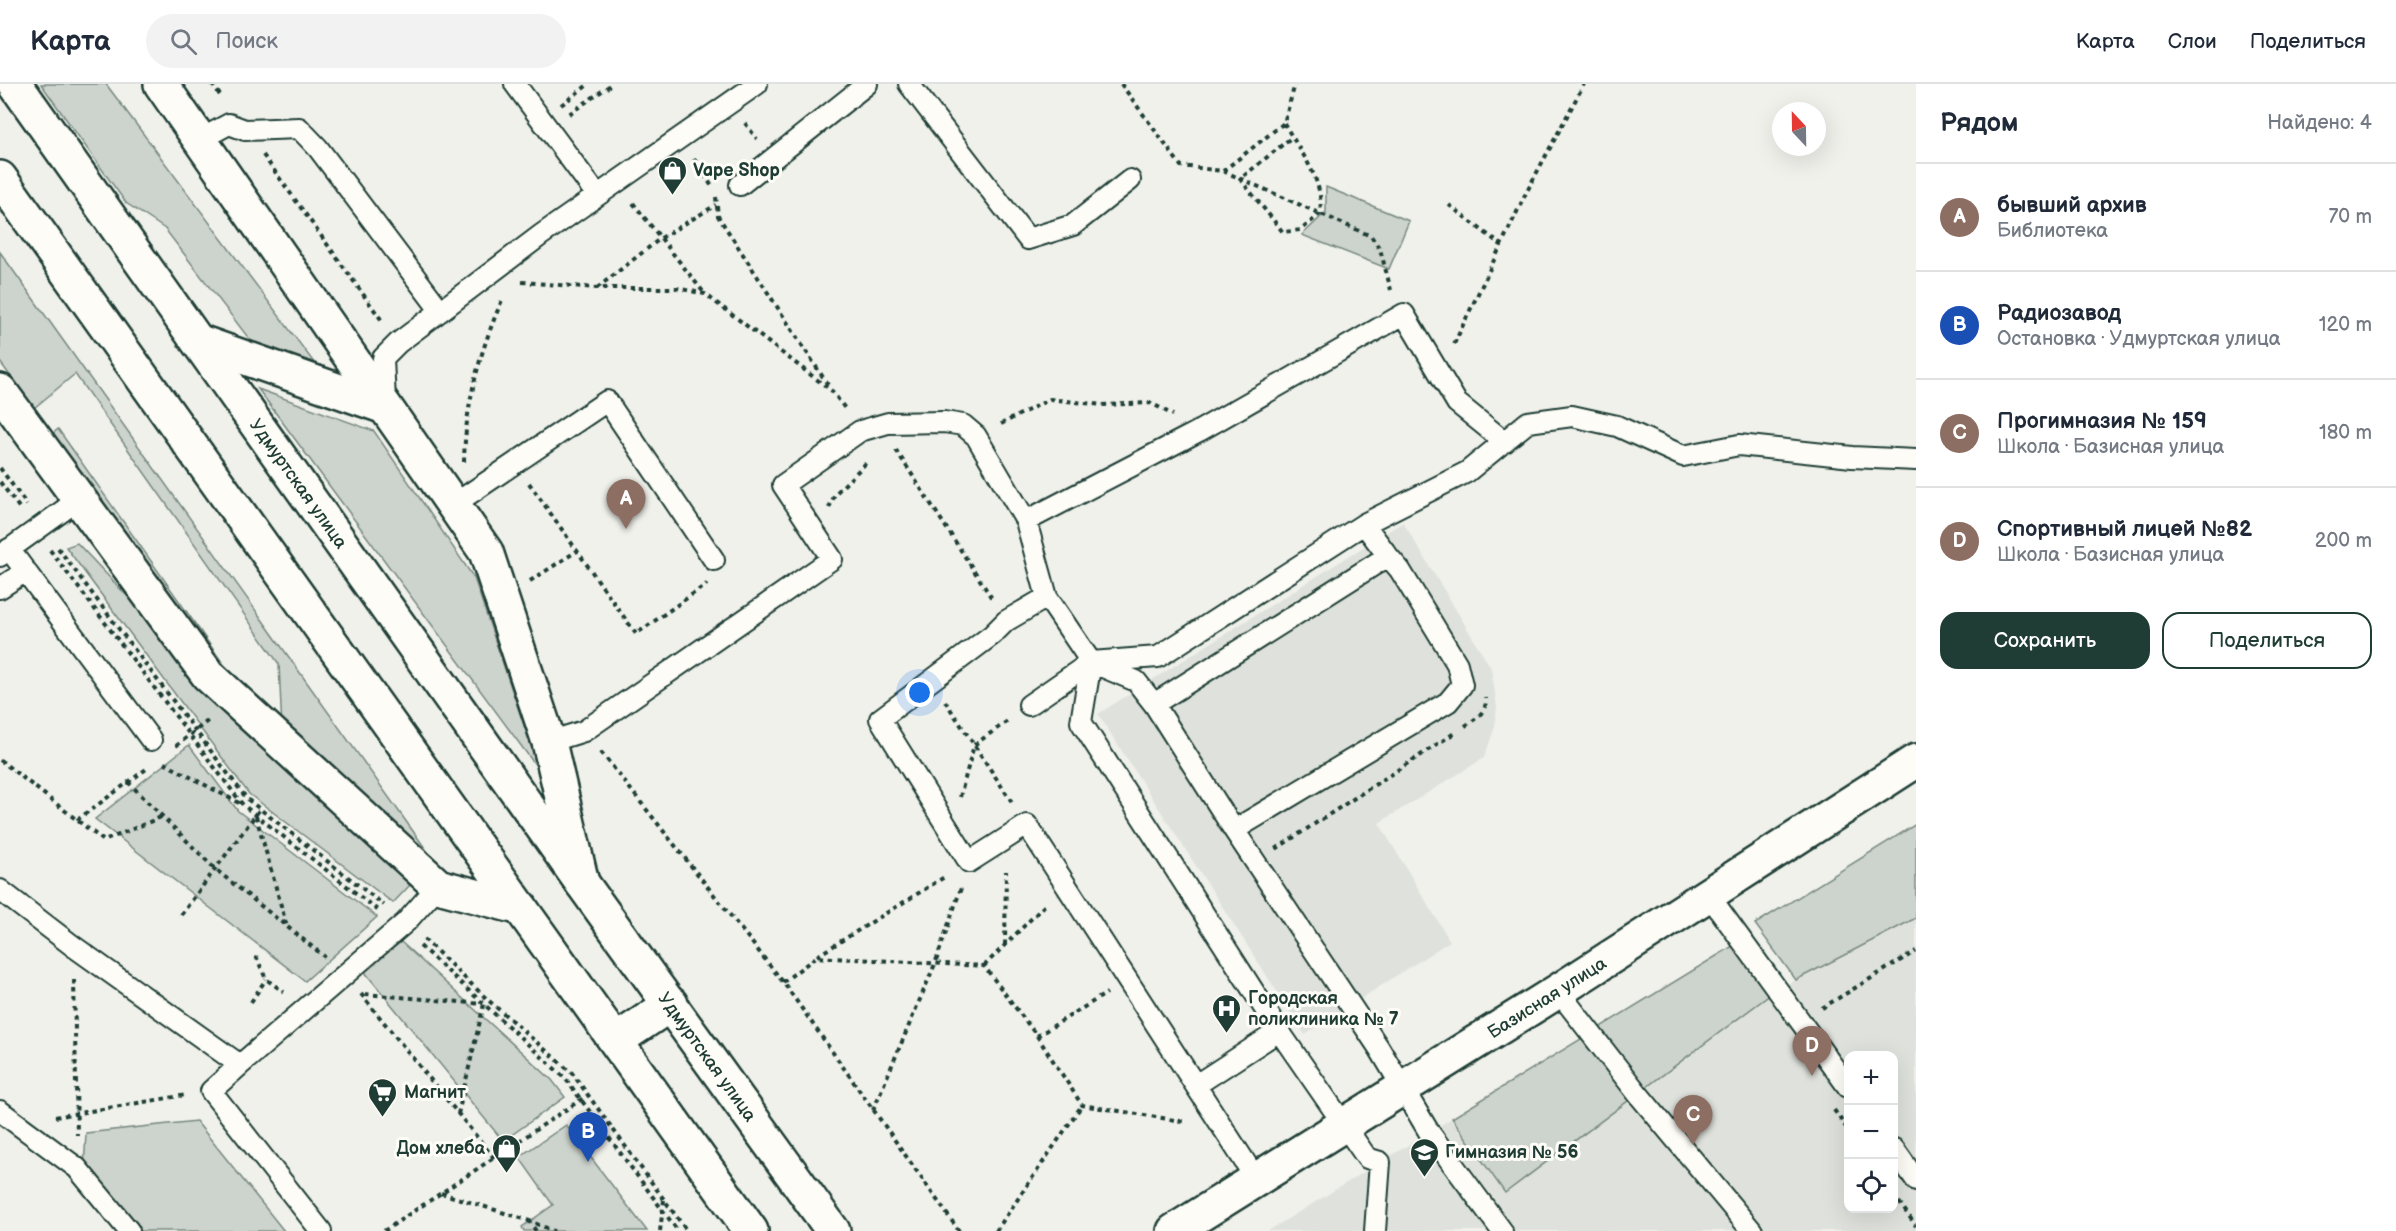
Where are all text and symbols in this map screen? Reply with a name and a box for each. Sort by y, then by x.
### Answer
search box [146,14,566,68]
text: Карта [30,25,110,58]
icon: search [167,25,200,58]
text: Поиск [215,28,278,55]
text: Карта [2076,29,2135,54]
text: Слои [2168,29,2217,54]
text: Поделиться [2250,29,2366,54]
north arrow [1772,102,1826,156]
text: Рядом [1940,108,2018,139]
text: Найдено: 4 [2267,111,2372,135]
shop icon: Vape Shop [656,154,688,196]
place label: Vape Shop [693,160,780,181]
text: бывший архив [1997,192,2147,219]
text: A [1953,205,1966,229]
text: 70 m [2328,205,2372,229]
text: Библиотека [1997,219,2108,243]
text: Радиозавод [1997,300,2121,327]
text: B [1952,313,1967,337]
text: 120 m [2319,313,2372,337]
text: Остановка · Удмуртская улица [1997,327,2280,351]
text: Прогимназия № 159 [1997,408,2207,435]
street label: Удмуртская улица [245,415,352,553]
text: C [1952,421,1967,445]
text: 180 m [2319,421,2372,445]
text: Школа · Базисная улица [1997,435,2224,459]
pin: A [606,480,646,529]
text: Спортивный лицей №82 [1997,516,2252,543]
text: D [1953,529,1966,553]
text: 200 m [2315,529,2372,553]
text: Школа · Базисная улица [1997,543,2224,567]
button: Сохранить [1940,612,2150,669]
button: Поделиться [2162,612,2372,669]
your location [905,678,934,707]
street label: Базисная улица [1484,953,1611,1043]
street label: Удмуртская улица [653,988,761,1126]
place label: Городская поликлиника № 7 [1248,988,1399,1030]
hospital icon: Городская поликлиника № 7 [1211,992,1243,1034]
pin: D [1792,1026,1832,1076]
map controls [1844,1051,1898,1213]
button: + [1844,1051,1898,1105]
supermarket icon: Магнит [367,1076,399,1118]
place label: Магнит [404,1082,466,1103]
pin: C [1674,1096,1712,1145]
button: − [1844,1105,1898,1159]
pin: B [568,1112,608,1162]
shop icon: Дом хлеба [490,1132,522,1174]
school or university icon: Гимназия № 56 [1408,1136,1440,1178]
place label: Дом хлеба [396,1138,486,1159]
place label: Гимназия № 56 [1445,1142,1578,1163]
button: locate [1844,1159,1898,1213]

